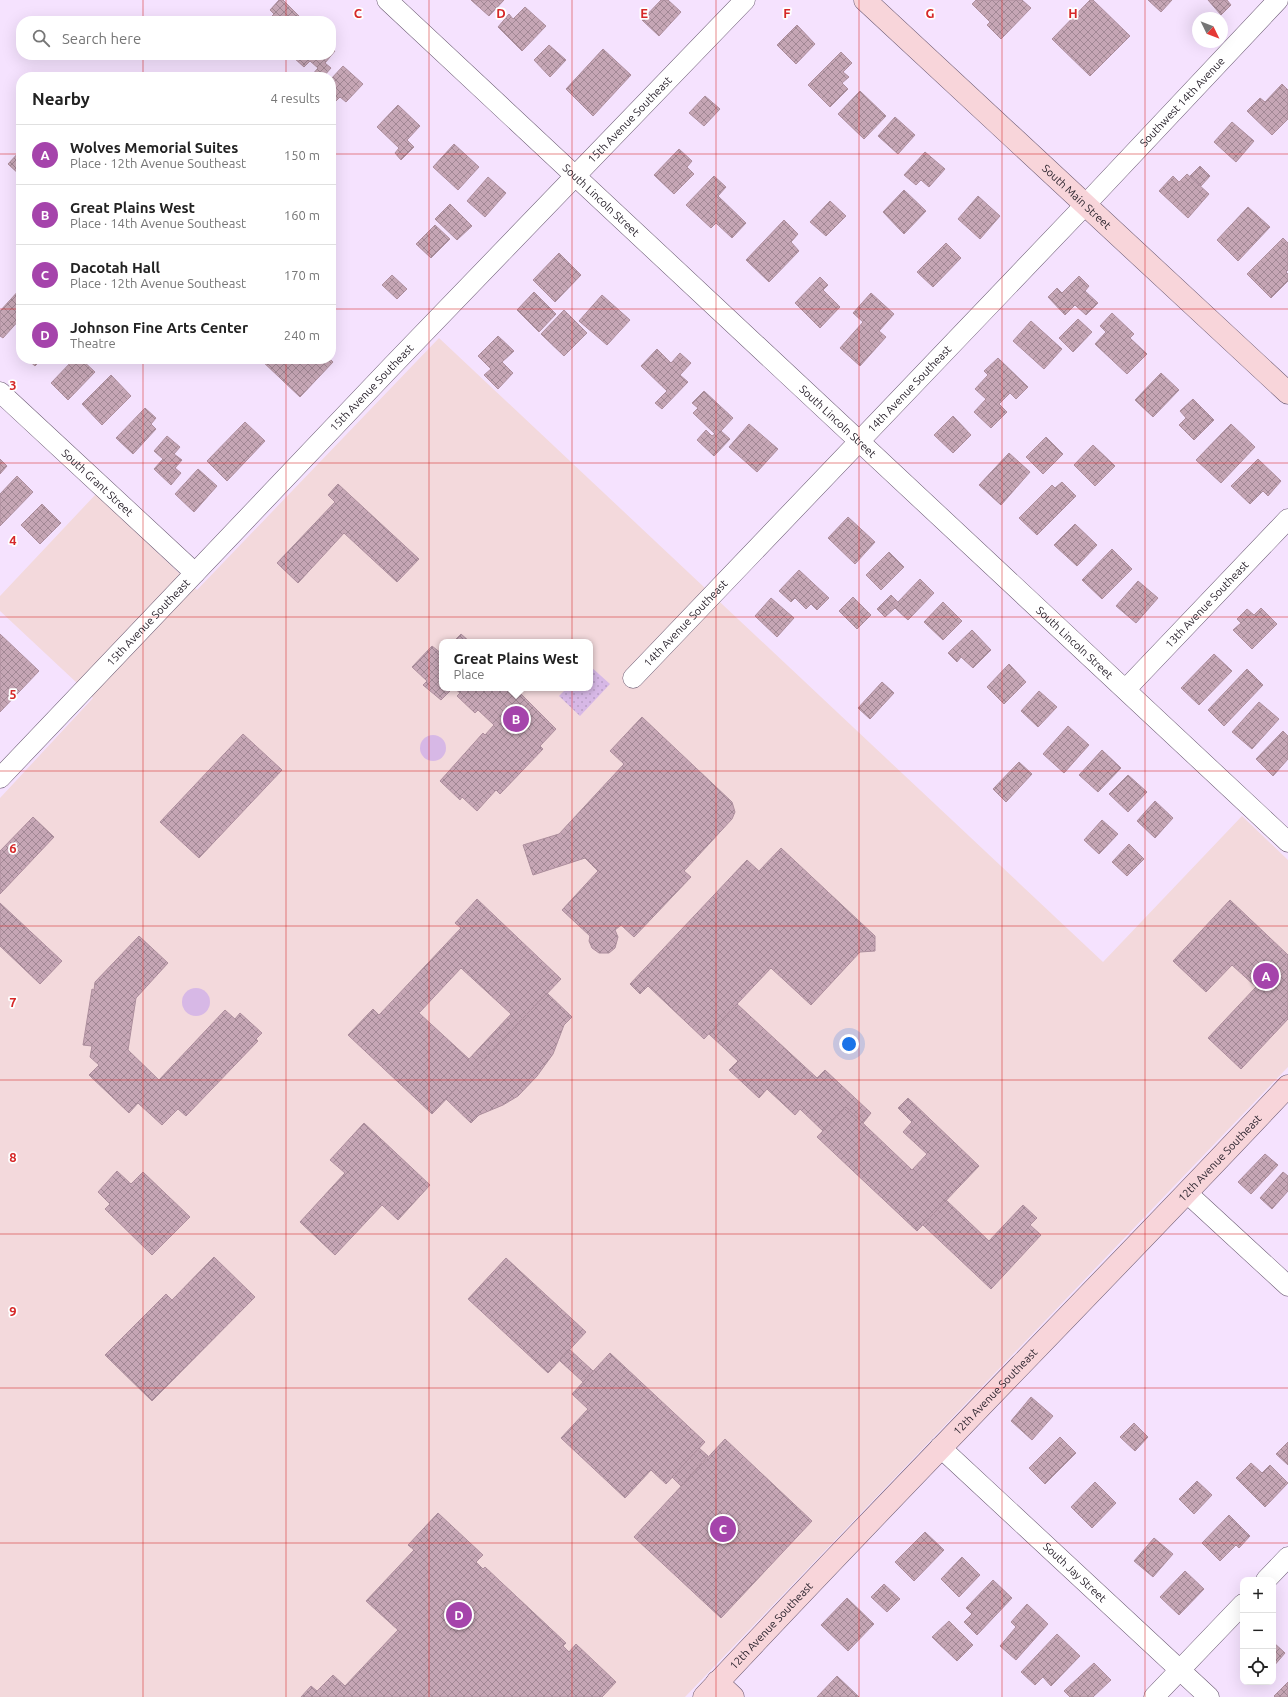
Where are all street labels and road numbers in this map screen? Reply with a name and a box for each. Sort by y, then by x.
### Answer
street label: Southwest 14th Avenue [1137,55,1227,149]
street label: 15th Avenue Southeast [585,74,674,165]
street label: South Lincoln Street [560,161,642,239]
street label: South Main Street [1040,162,1114,232]
street label: 15th Avenue Southeast [328,341,416,433]
street label: 14th Avenue Southeast [865,343,954,435]
street label: South Lincoln Street [797,383,879,460]
street label: South Grant Street [59,447,136,519]
street label: 13th Avenue Southeast [1163,558,1251,650]
street label: 15th Avenue Southeast [104,576,193,668]
street label: 14th Avenue Southeast [641,577,730,669]
street label: South Lincoln Street [1034,604,1116,682]
street label: 12th Avenue Southeast [1176,1112,1264,1204]
street label: 12th Avenue Southeast [951,1346,1040,1437]
street label: South Jay Street [1041,1540,1109,1605]
street label: 12th Avenue Southeast [727,1579,815,1672]

